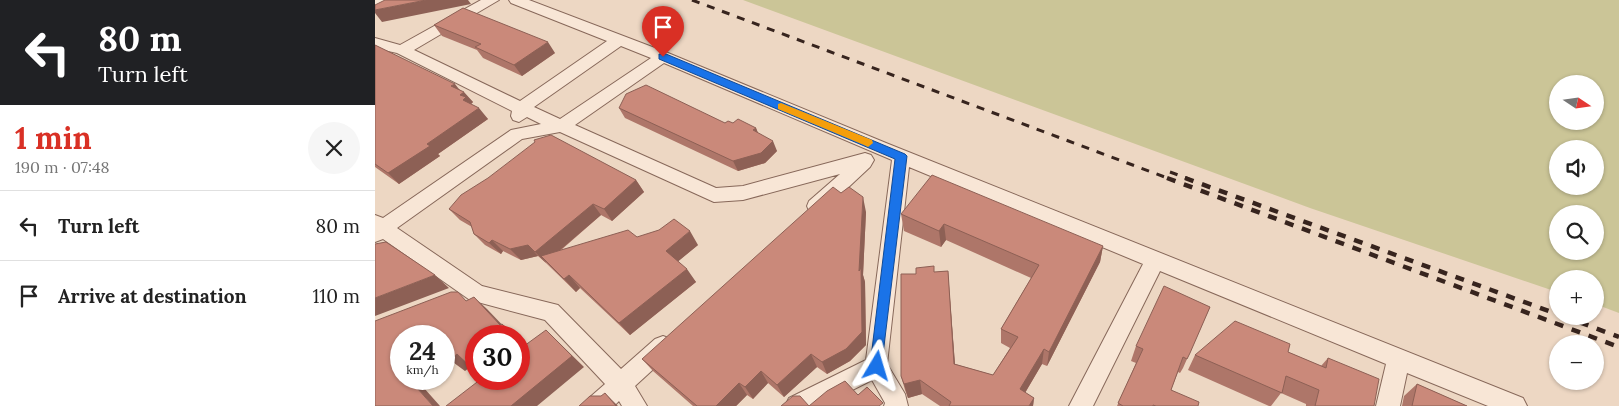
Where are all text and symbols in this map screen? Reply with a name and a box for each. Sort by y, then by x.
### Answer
pin [642,6,684,57]
icon: arrive [649,13,677,41]
text: 80 m [98,16,182,61]
icon: left [15,20,80,85]
text: Turn left [98,60,188,88]
north arrow [1549,75,1604,130]
map controls [1549,75,1604,390]
text: 1 min [15,119,92,157]
button: close [308,122,360,174]
button: sound [1549,140,1604,195]
text: 190 m · 07:48 [15,157,110,177]
button: search [1549,205,1604,260]
icon: left [15,212,43,240]
text: Turn left [58,214,139,238]
text: 80 m [316,214,360,238]
button: + [1549,270,1604,325]
icon: arrive [15,282,43,310]
text: Arrive at destination [58,284,247,308]
text: 110 m [312,284,360,308]
speed limit sign: 30 [465,325,530,390]
text: 24 [409,335,436,367]
button: − [1549,335,1604,390]
position arrow [850,339,902,391]
text: km/h [406,362,439,377]

